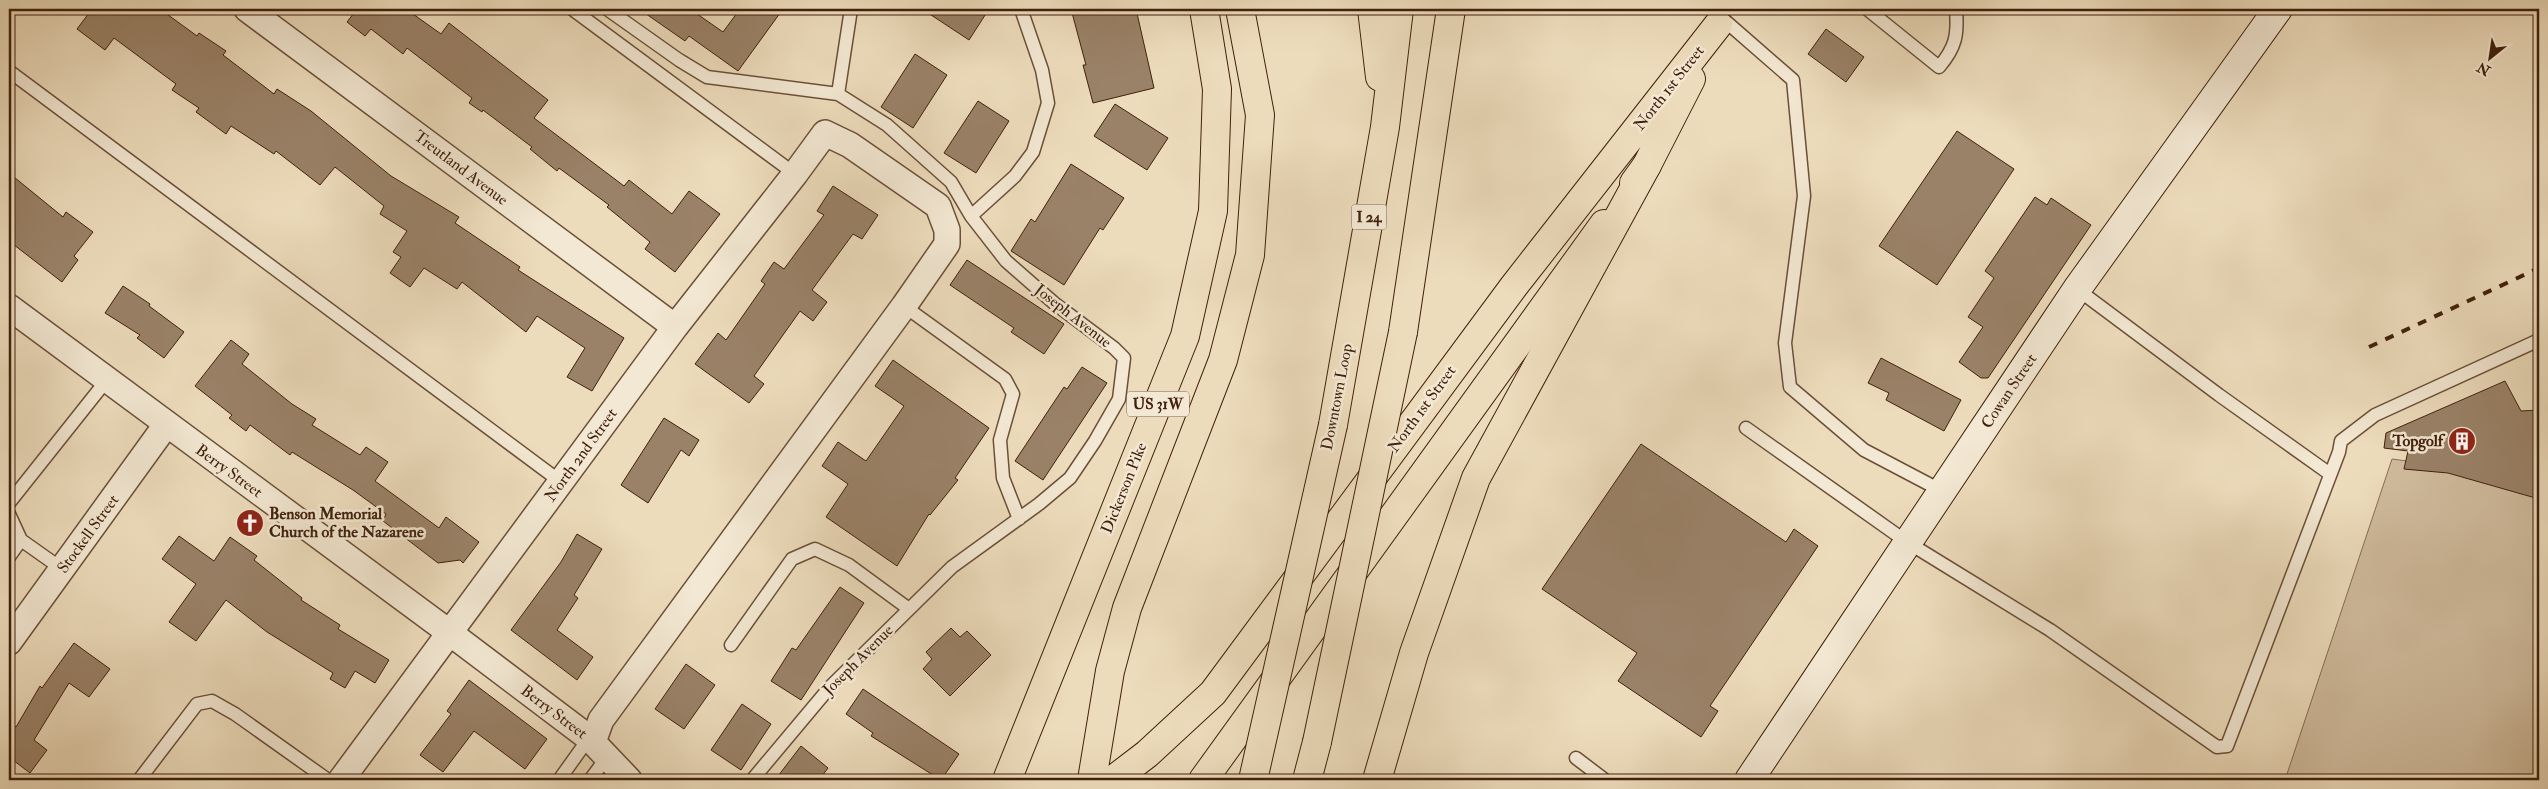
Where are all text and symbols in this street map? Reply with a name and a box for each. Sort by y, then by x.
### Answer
north arrow [2466,32,2516,82]
street label: North 1st Street [1629,41,1709,135]
text: N [2474,58,2494,80]
street label: Treutland Avenue [410,126,512,210]
road number: I 24 [1352,204,1386,230]
street label: Joseph Avenue [1029,279,1116,353]
street label: Downtown Loop [1317,342,1358,452]
street label: Cowan Street [1977,350,2041,432]
street label: North 1st Street [1384,362,1460,456]
road number: US 31W [1127,392,1189,416]
street label: North 2nd Street [540,404,622,506]
building icon: Topgolf [2447,426,2477,456]
place label: Topgolf [2392,431,2446,452]
street label: Dickerson Pike [1097,439,1151,536]
street label: Berry Street [192,440,266,502]
street label: Stockell Street [53,491,123,577]
place label: Benson Memorial Church of the Nazarene [269,504,424,542]
church icon: Benson Memorial Church of the Nazarene [235,508,265,538]
street label: Joseph Avenue [818,620,899,701]
street label: Berry Street [517,681,591,743]

